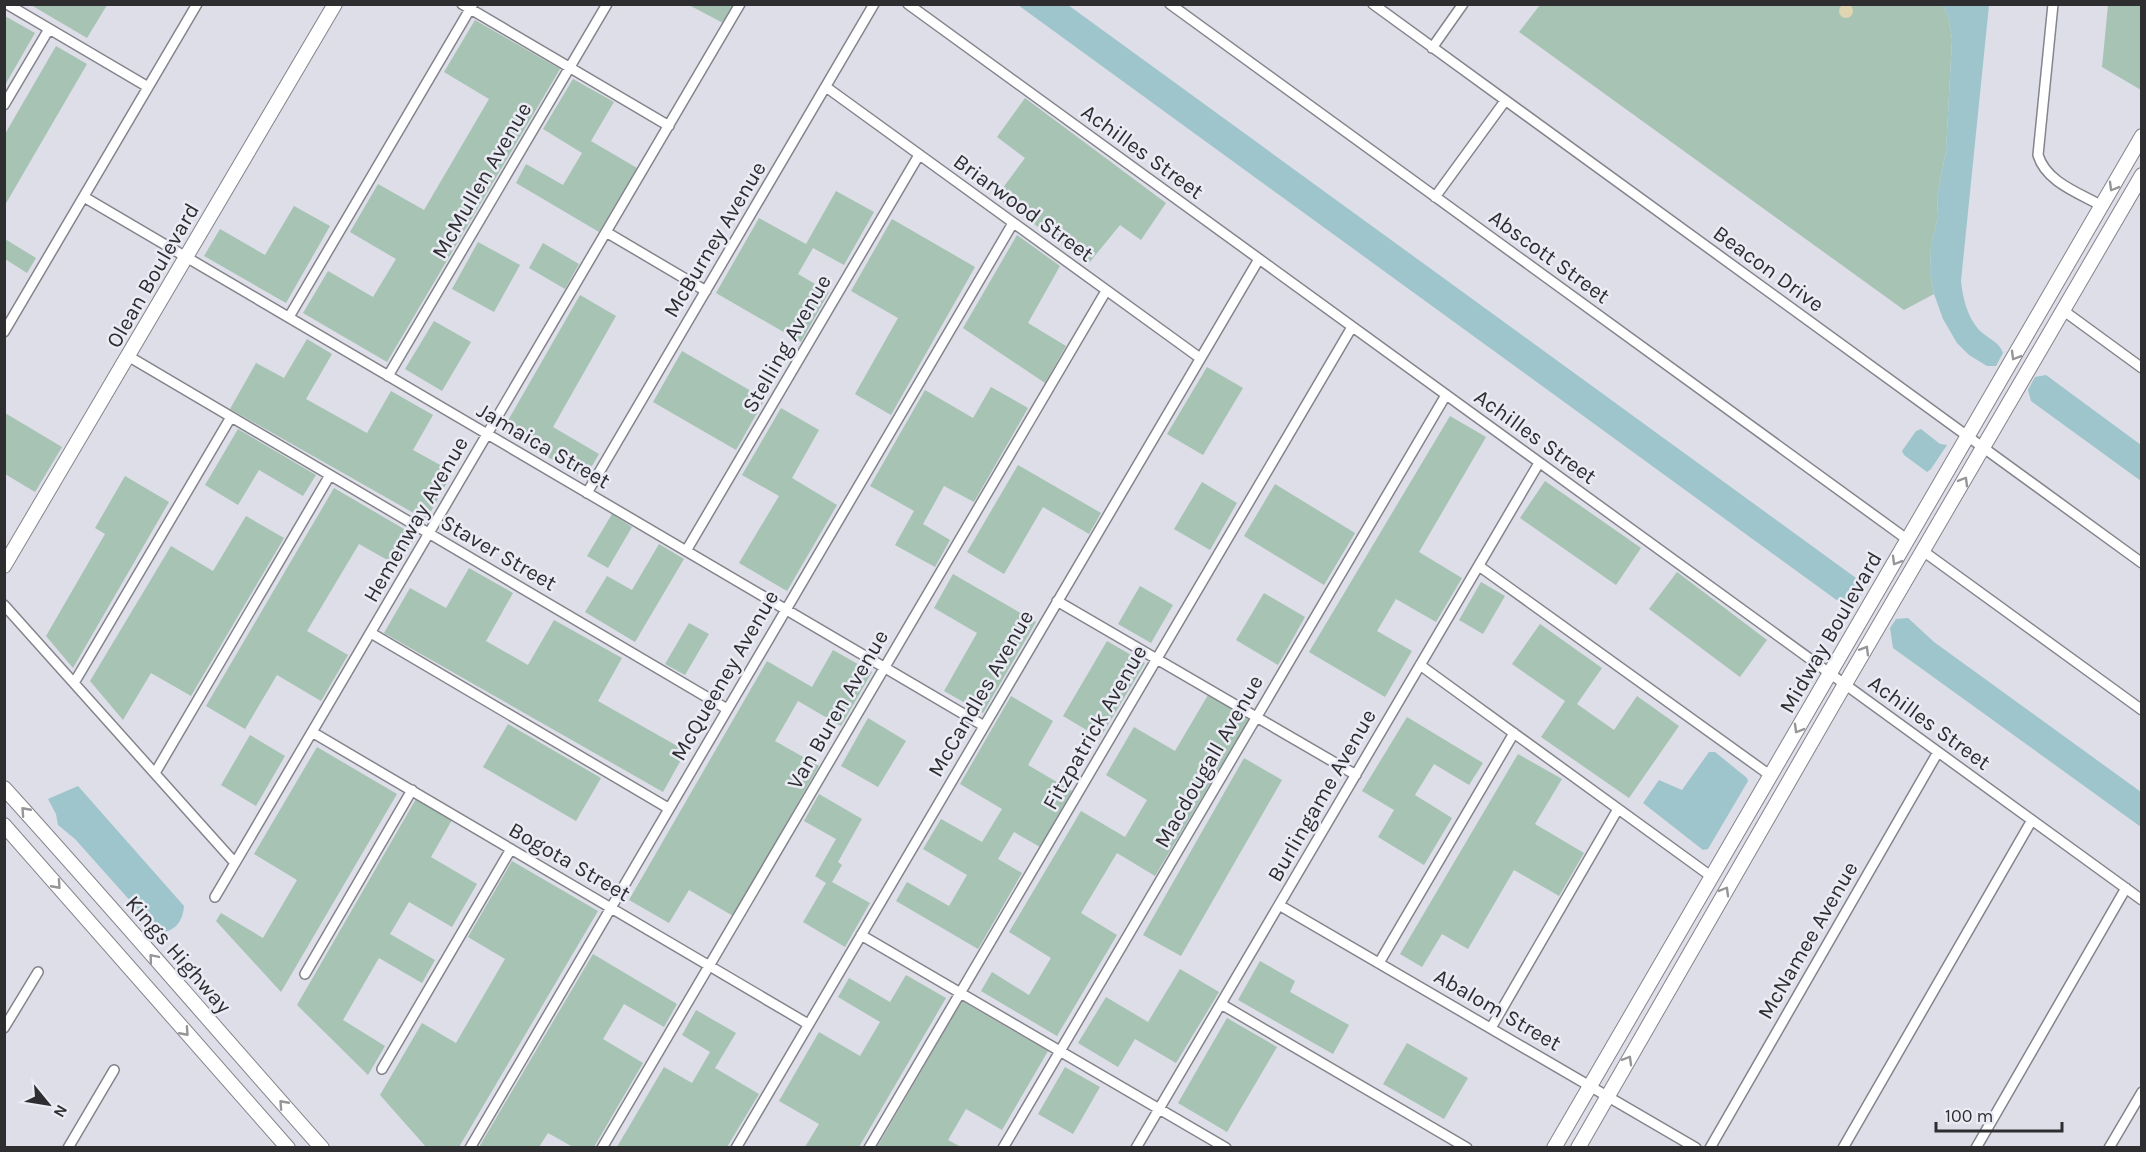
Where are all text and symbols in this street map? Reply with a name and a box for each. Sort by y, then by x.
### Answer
street label: McMullen Avenue [426,98,537,263]
street label: Achilles Street [1076,99,1209,205]
street label: Briarwood Street [948,148,1099,267]
street label: McBurney Avenue [658,157,772,322]
one-way arrow [2108,181,2120,191]
street label: Olean Boulevard [101,198,205,353]
street label: Abscott Street [1484,204,1615,309]
street label: Beacon Drive [1708,220,1829,318]
street label: Stelling Avenue [737,270,837,417]
one-way arrow [2011,350,2022,360]
street label: Achilles Street [1469,384,1602,490]
street label: Jamaica Street [472,397,615,494]
street label: Hemenway Avenue [358,432,474,607]
one-way arrow [1957,477,1968,488]
street label: Staver Street [436,509,561,597]
street label: Midway Boulevard [1774,547,1888,718]
one-way arrow [1892,554,1903,565]
street label: McQueeney Avenue [665,586,784,765]
street label: McCandles Avenue [922,605,1039,782]
street label: Van Buren Avenue [782,625,894,794]
street label: Fitzpatrick Avenue [1037,640,1153,815]
one-way arrow [1858,646,1869,656]
street label: Achilles Street [1863,670,1996,776]
street label: Macdougall Avenue [1149,671,1269,852]
street label: Burlingame Avenue [1262,705,1382,886]
one-way arrow [1794,723,1805,733]
one-way arrow [21,807,32,818]
street label: Bogota Street [504,817,635,907]
street label: McNamee Avenue [1752,857,1864,1024]
one-way arrow [50,878,61,889]
one-way arrow [1718,887,1729,897]
street label: Kings Highway [120,890,236,1019]
one-way arrow [150,954,161,965]
street label: Abalom Street [1429,963,1566,1057]
one-way arrow [178,1025,189,1036]
one-way arrow [1620,1056,1632,1066]
north arrow [18,1074,78,1134]
scale bar [1936,1095,2062,1133]
one-way arrow [279,1100,290,1111]
text: N [49,1102,72,1121]
text: 100 m [1945,1105,1993,1127]

